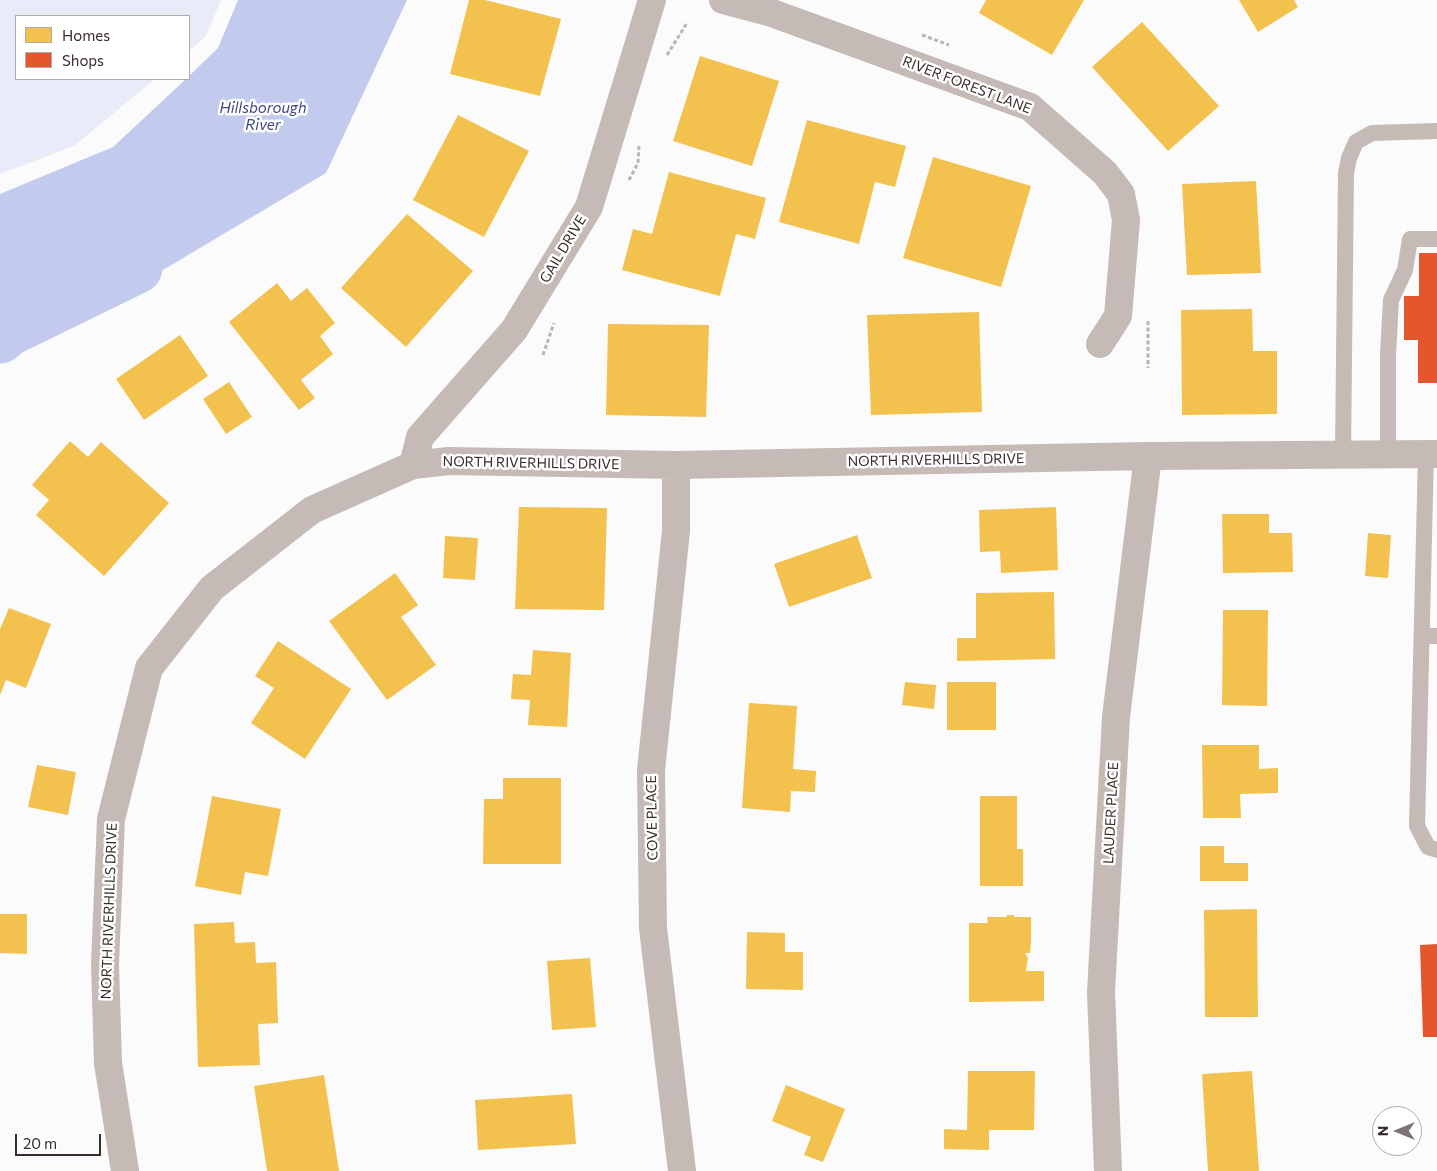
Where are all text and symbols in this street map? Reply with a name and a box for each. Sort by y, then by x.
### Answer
legend [15,15,190,80]
text: Homes [62,26,110,44]
text: Shops [62,51,104,69]
street label: RIVER FOREST LANE [900,53,1034,117]
water label: Hillsborough River [219,99,307,134]
street label: GAIL DRIVE [536,212,590,286]
street label: NORTH RIVERHILLS DRIVE [848,450,1024,470]
street label: NORTH RIVERHILLS DRIVE [443,453,619,473]
street label: LAUDER PLACE [1100,762,1122,864]
street label: COVE PLACE [643,775,661,861]
street label: NORTH RIVERHILLS DRIVE [98,822,120,1000]
north arrow [1372,1106,1422,1156]
scale bar [18,1124,104,1156]
text: N [1374,1126,1391,1136]
text: 20 m [23,1134,57,1152]

